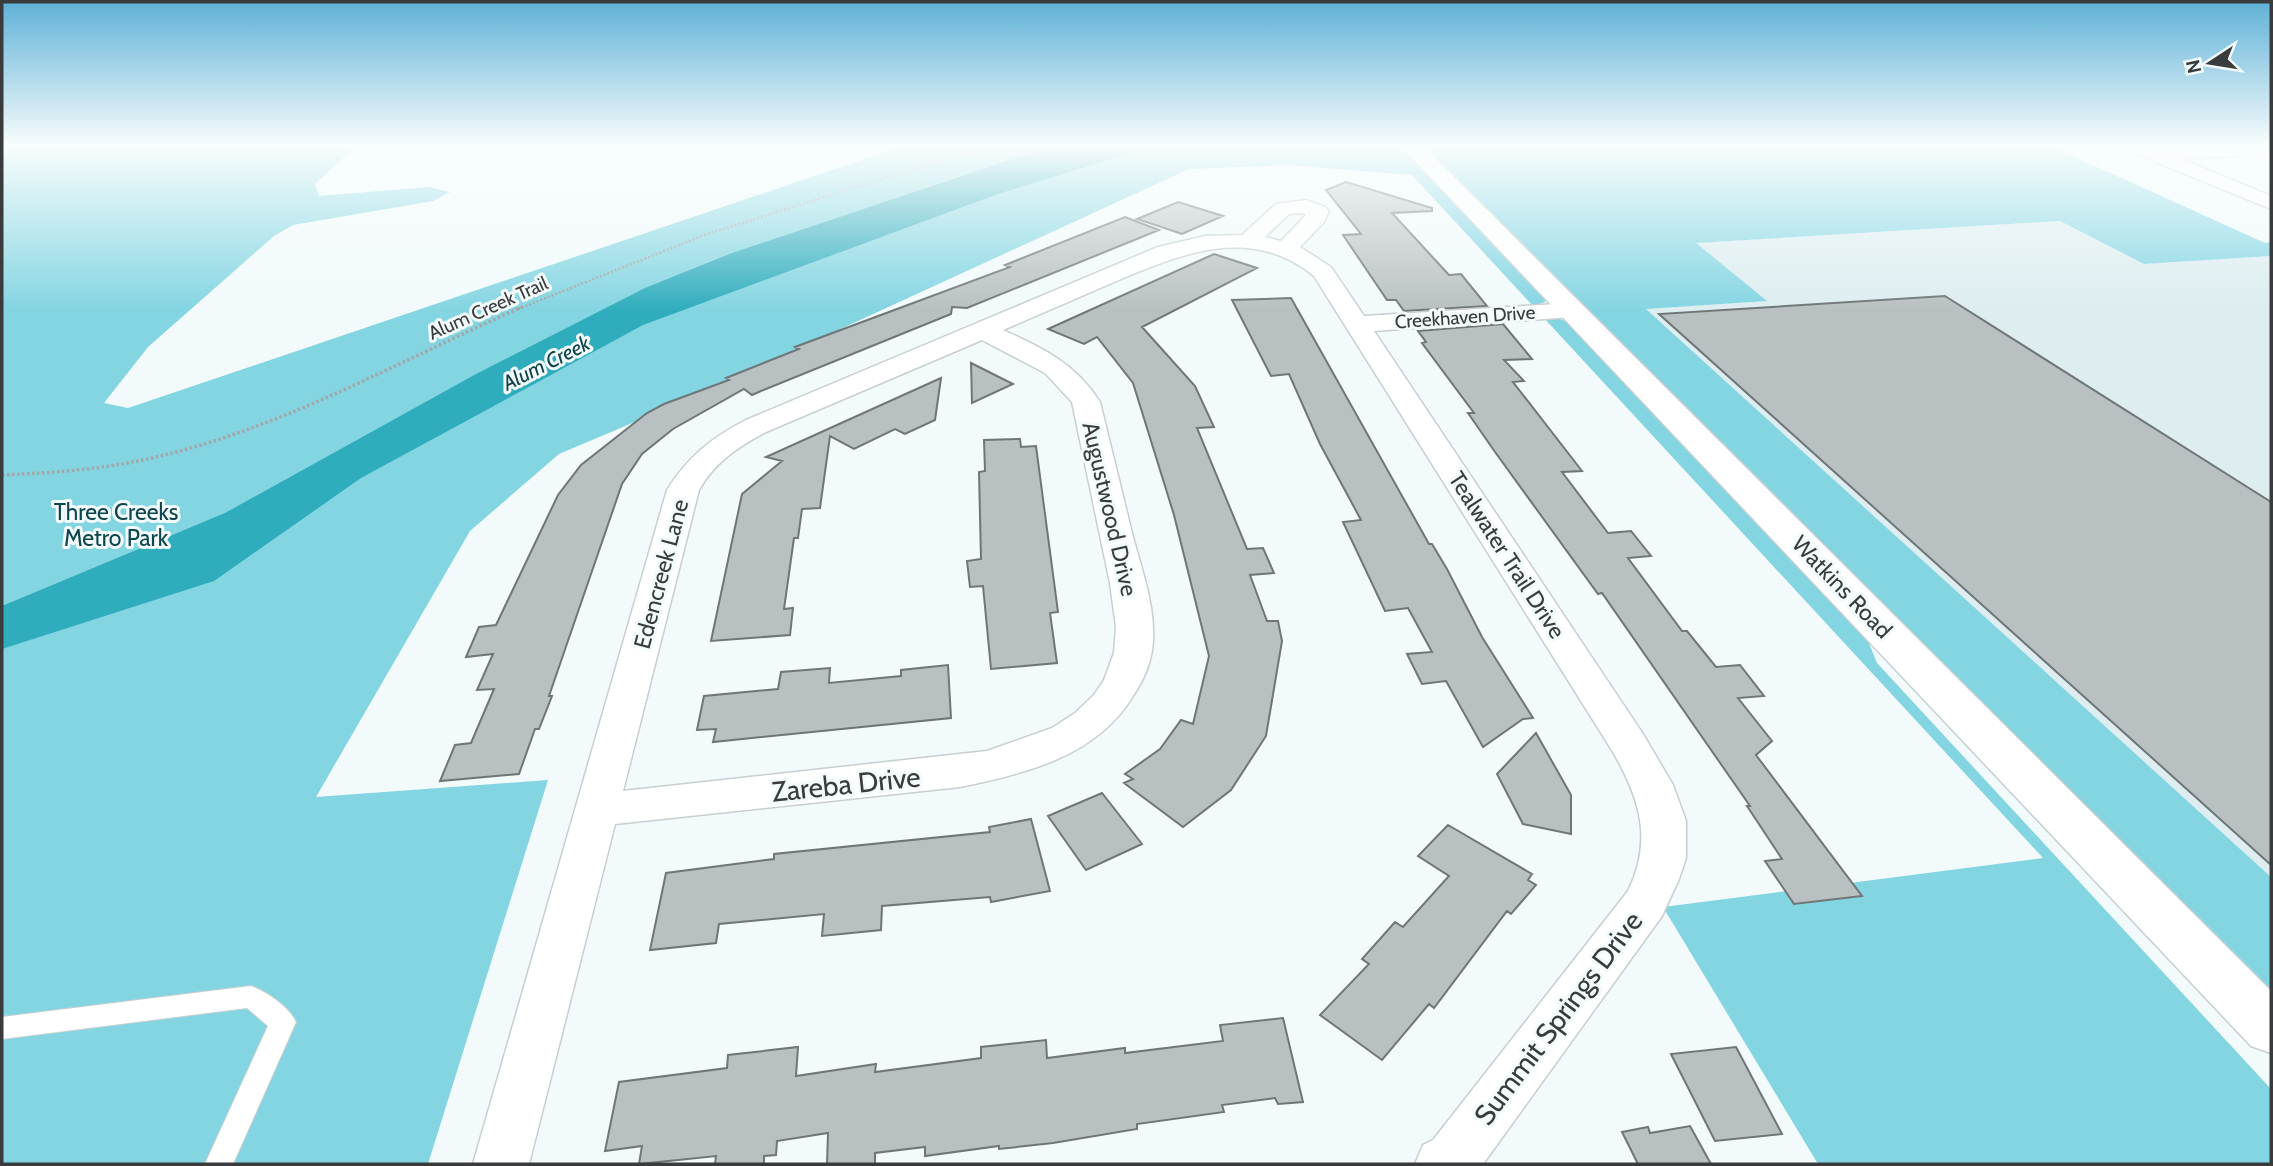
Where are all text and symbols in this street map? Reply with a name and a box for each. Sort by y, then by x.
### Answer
north arrow [2175,28,2245,98]
text: N [2181,57,2207,75]
street label: Alum Creek Trail [425,271,552,345]
street label: Creekhaven Drive [1394,301,1536,333]
water label: Alum Creek [497,330,595,396]
street label: Augustwood Drive [1076,419,1144,599]
street label: Tealwater Trail Drive [1443,466,1571,644]
street label: Edencreek Lane [628,496,694,652]
park label: Three Creeks Metro Park [54,498,178,552]
street label: Watkins Road [1786,530,1898,644]
street label: Zareba Drive [770,759,922,809]
street label: Summit Springs Drive [1467,905,1649,1131]

